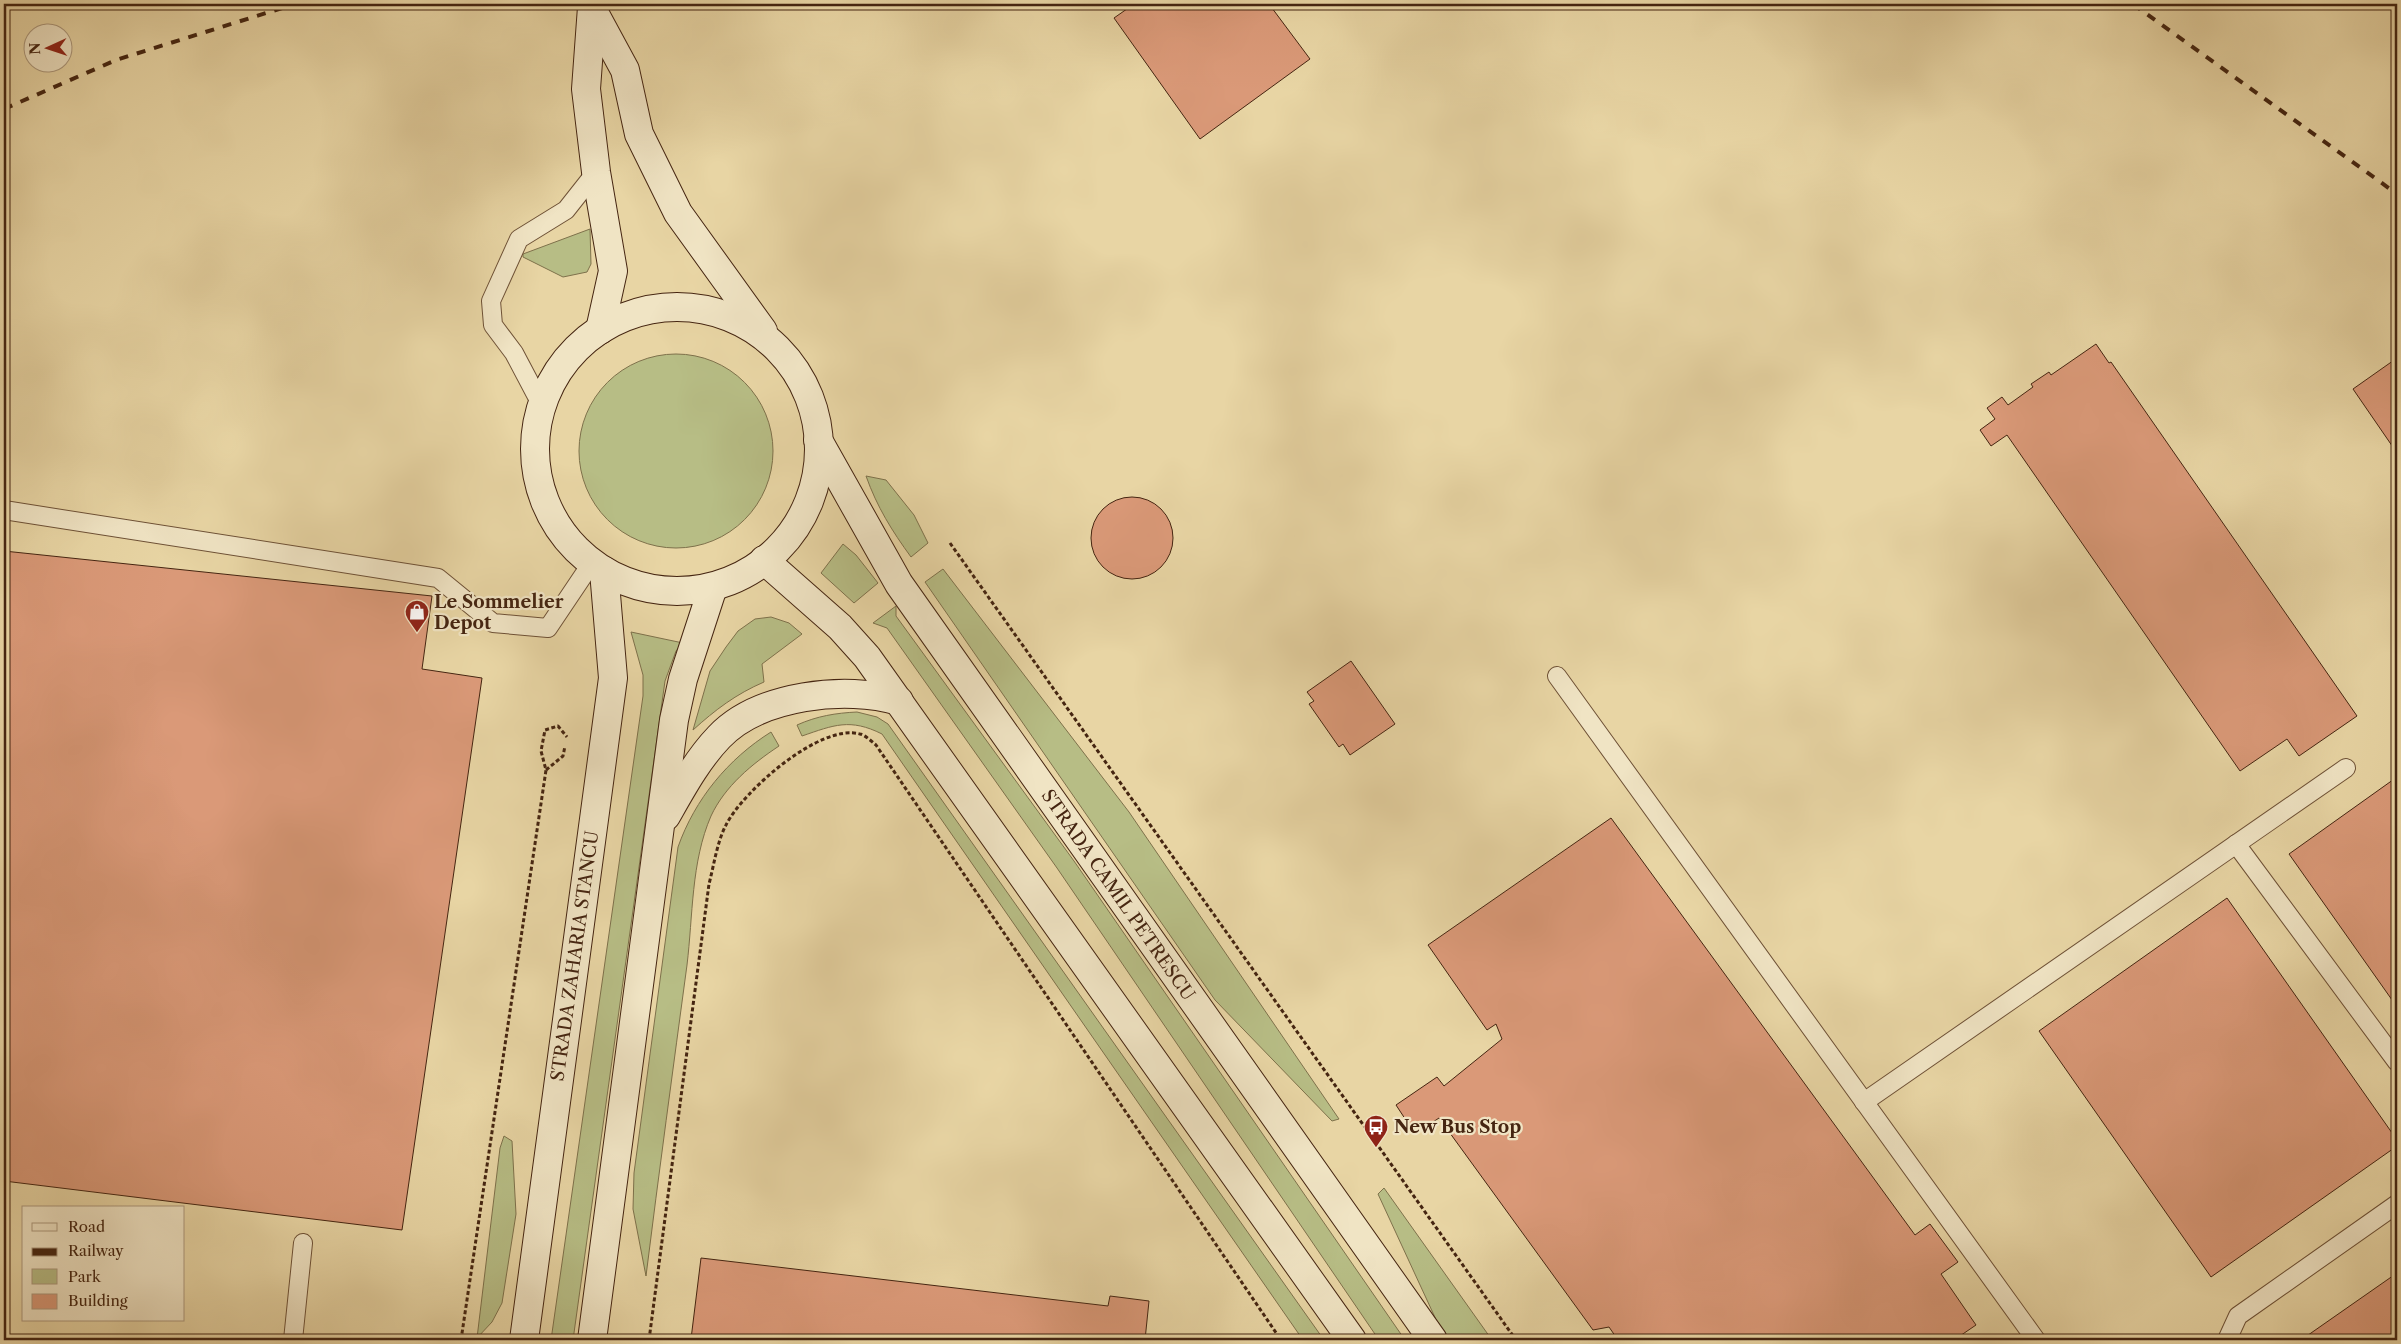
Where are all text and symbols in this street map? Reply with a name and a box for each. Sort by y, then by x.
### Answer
north arrow [22,22,72,72]
text: N [26,42,44,55]
place label: Le Sommelier Depot [434,591,564,634]
shop icon: Le Sommelier Depot [404,599,430,633]
street label: STRADA CAMIL PETRESCU [1037,785,1199,1005]
street label: STRADA ZAHARIA STANCU [547,829,603,1083]
bus stop icon: New Bus Stop [1363,1114,1389,1148]
place label: New Bus Stop [1394,1116,1521,1138]
legend [22,1206,185,1322]
text: Road [68,1217,105,1236]
text: Railway [68,1241,124,1260]
text: Park [68,1267,102,1286]
text: Building [68,1291,128,1310]

